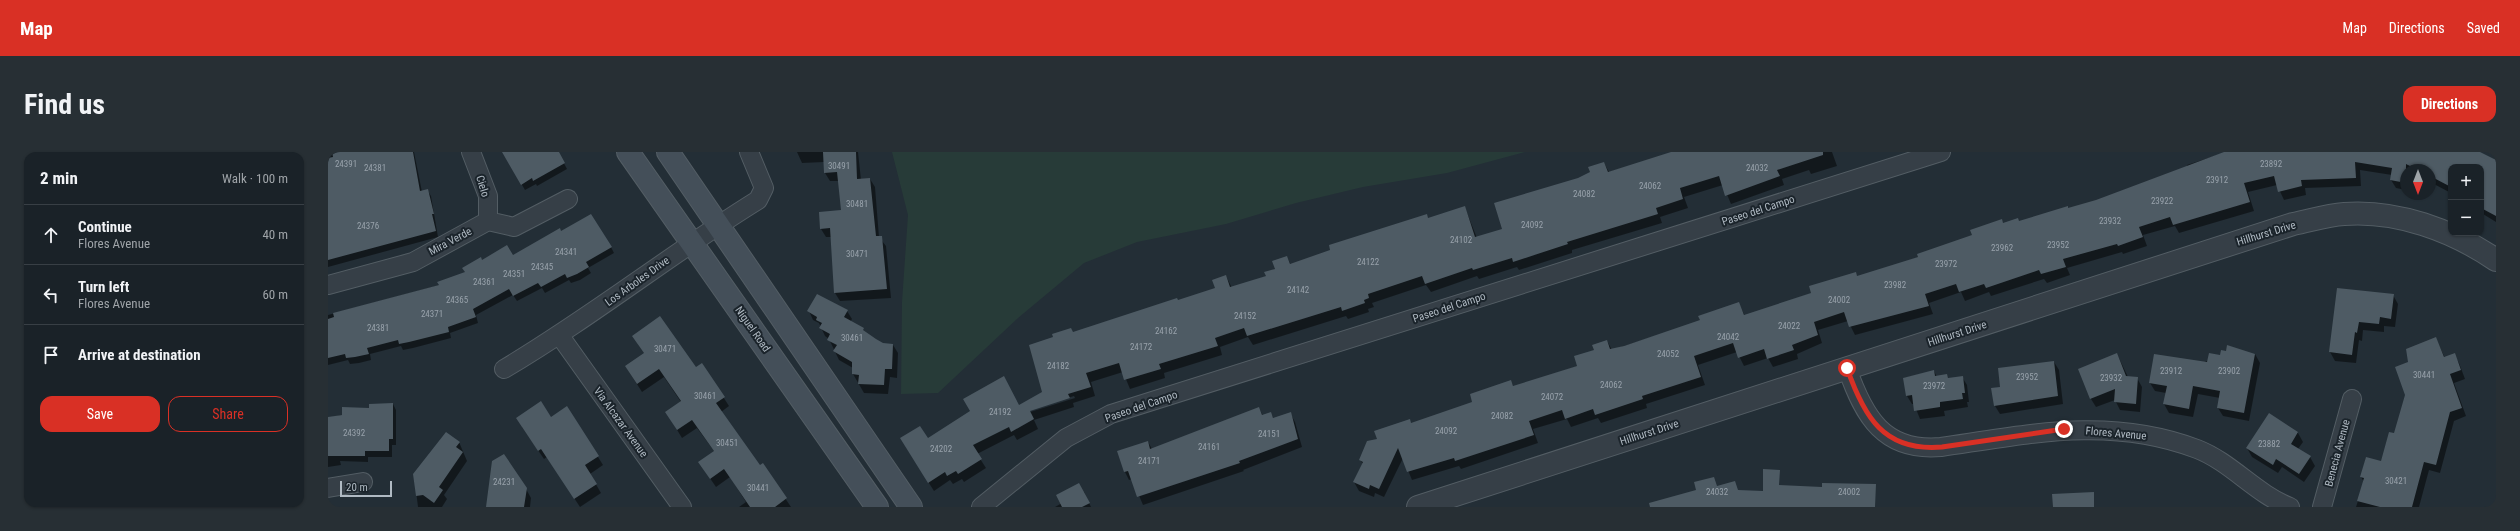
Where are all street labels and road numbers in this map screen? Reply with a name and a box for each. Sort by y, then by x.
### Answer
street label: Cielo [473,174,492,199]
street label: Paseo del Campo [1720,192,1797,228]
street label: Hillhurst Drive [2235,218,2297,249]
street label: Mira Verde [427,225,474,258]
street label: Los Arboles Drive [603,254,672,309]
street label: Paseo del Campo [1411,289,1488,325]
street label: Niguel Road [732,304,773,354]
street label: Hillhurst Drive [1926,318,1988,349]
street label: Via Alcazar Avenue [591,385,650,460]
street label: Paseo del Campo [1103,388,1180,425]
street label: Hillhurst Drive [1618,417,1680,448]
street label: Benecia Avenue [2322,418,2353,488]
street label: Flores Avenue [2085,424,2147,443]

